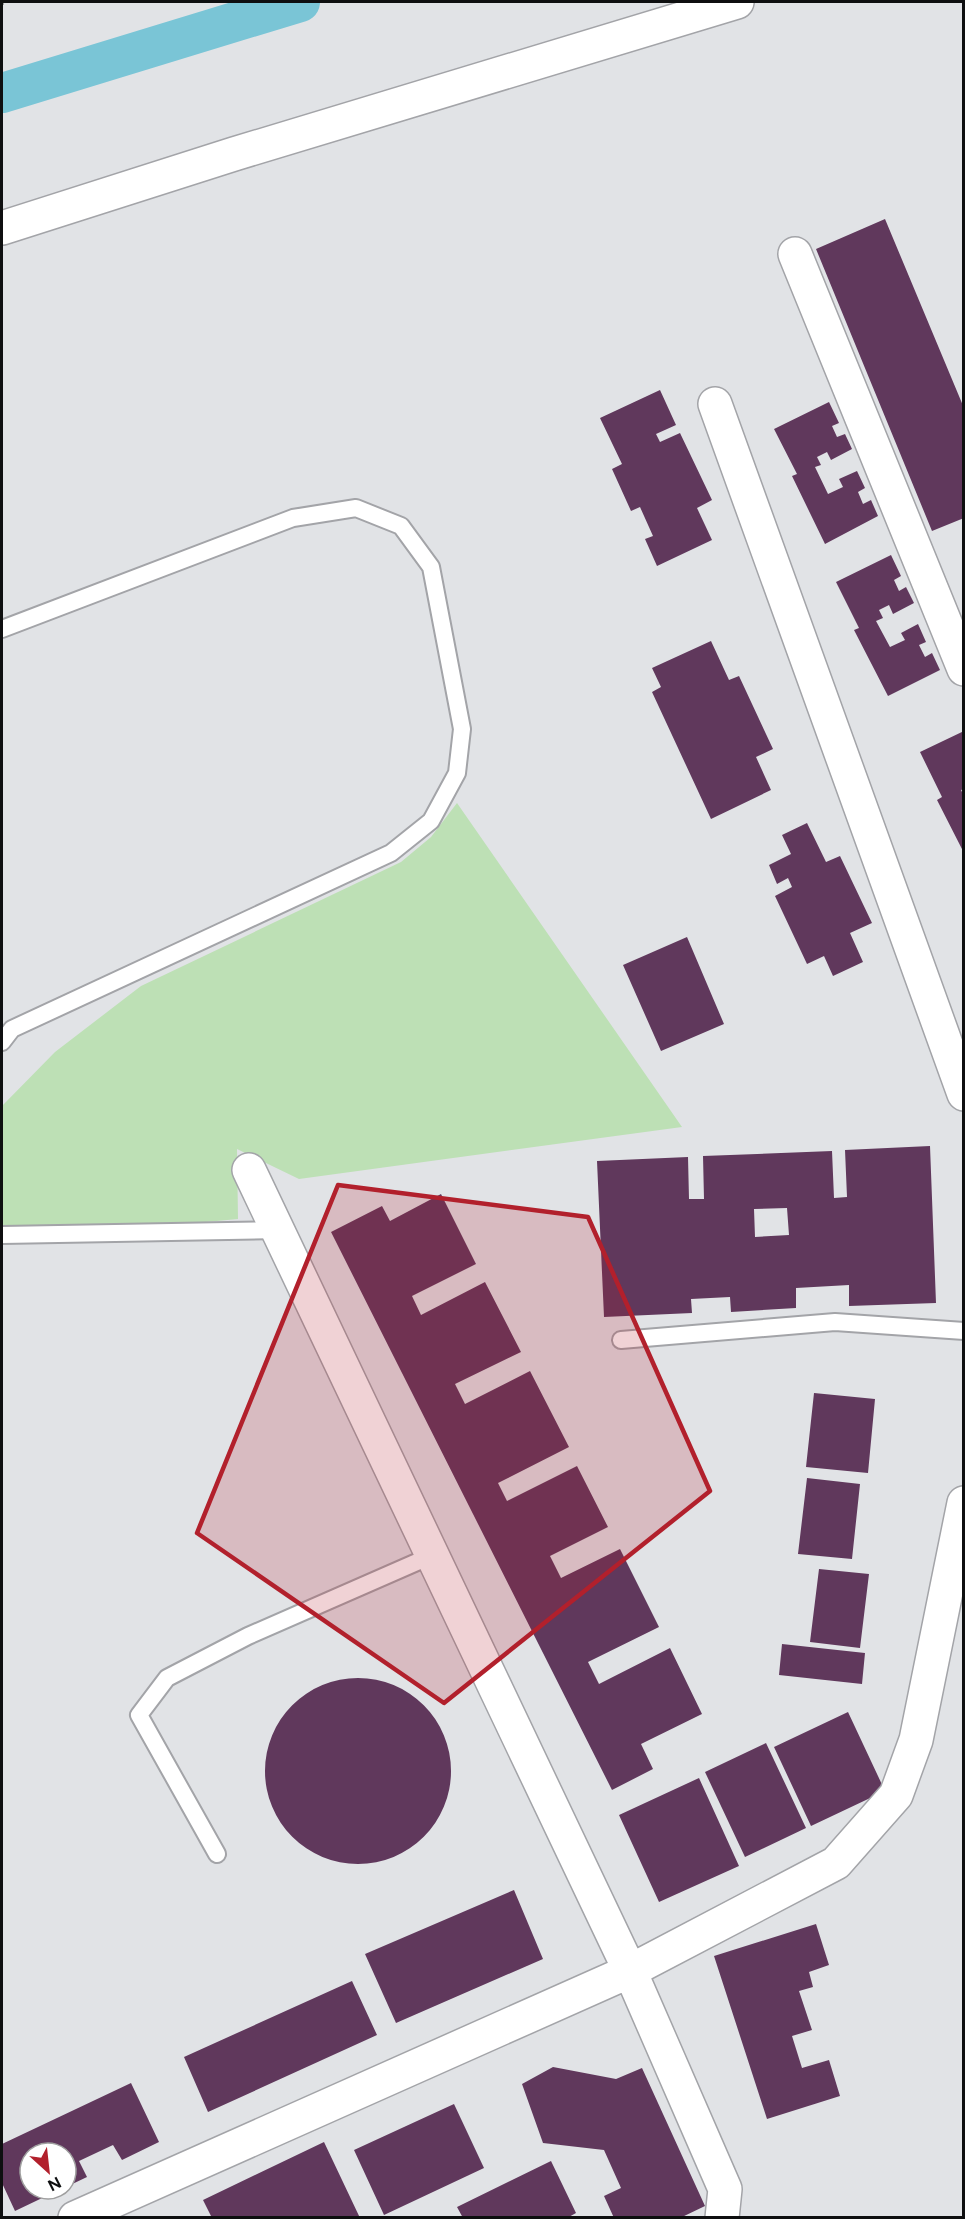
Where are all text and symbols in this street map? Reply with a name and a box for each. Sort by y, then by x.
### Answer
north arrow [18,2141,78,2201]
text: N [45,2173,64,2195]

